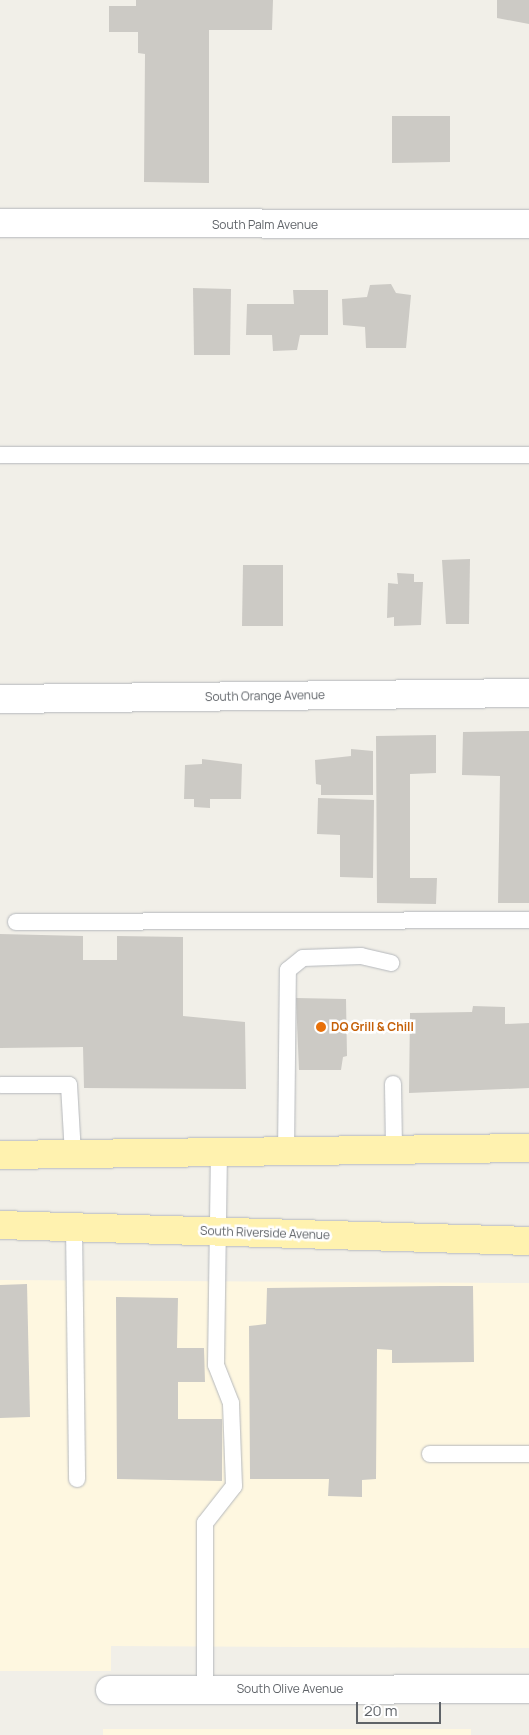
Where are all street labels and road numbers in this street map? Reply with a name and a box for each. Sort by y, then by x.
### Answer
street label: South Palm Avenue [212,218,318,232]
street label: South Orange Avenue [205,688,325,704]
street label: South Riverside Avenue [200,1224,330,1242]
street label: South Olive Avenue [237,1682,343,1696]

